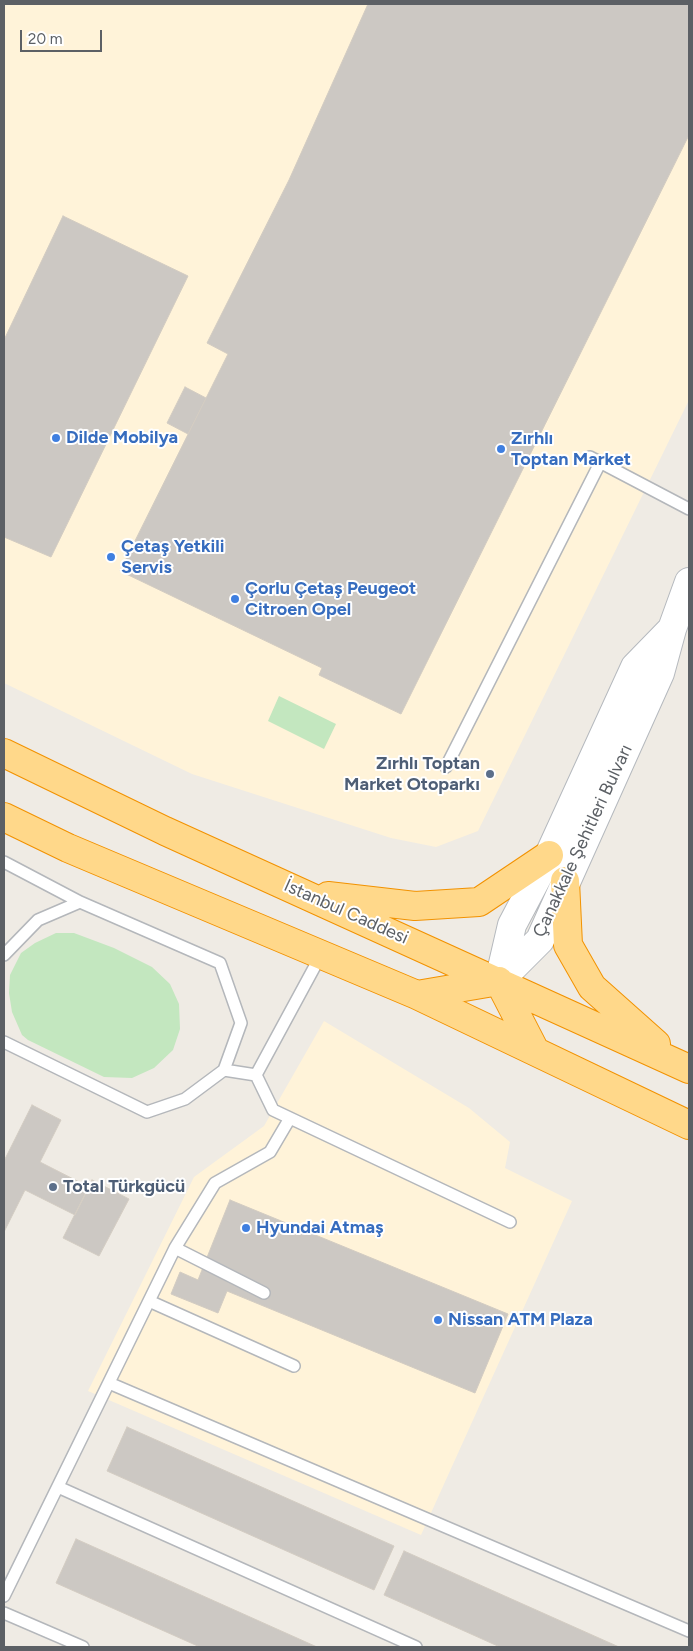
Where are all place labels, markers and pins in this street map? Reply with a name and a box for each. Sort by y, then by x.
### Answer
place label: Dilde Mobilya [66,427,178,449]
place label: Zırhlı Toptan Market [511,428,631,470]
marker: Dilde Mobilya [50,432,62,444]
marker: Zırhlı Toptan Market [495,443,507,455]
place label: Çetaş Yetkili Servis [121,536,224,578]
marker: Çetaş Yetkili Servis [105,551,117,563]
place label: Çorlu Çetaş Peugeot Citroen Opel [245,578,416,620]
marker: Çorlu Çetaş Peugeot Citroen Opel [229,593,241,605]
place label: Zırhlı Toptan Market Otoparkı [344,753,480,796]
marker: Zırhlı Toptan Market Otoparkı [484,768,496,780]
place label: Total Türkgücü [63,1176,185,1198]
marker: Total Türkgücü [47,1181,59,1193]
place label: Hyundai Atmaş [256,1217,384,1239]
marker: Hyundai Atmaş [240,1222,252,1234]
place label: Nissan ATM Plaza [448,1309,593,1331]
marker: Nissan ATM Plaza [432,1314,444,1326]

